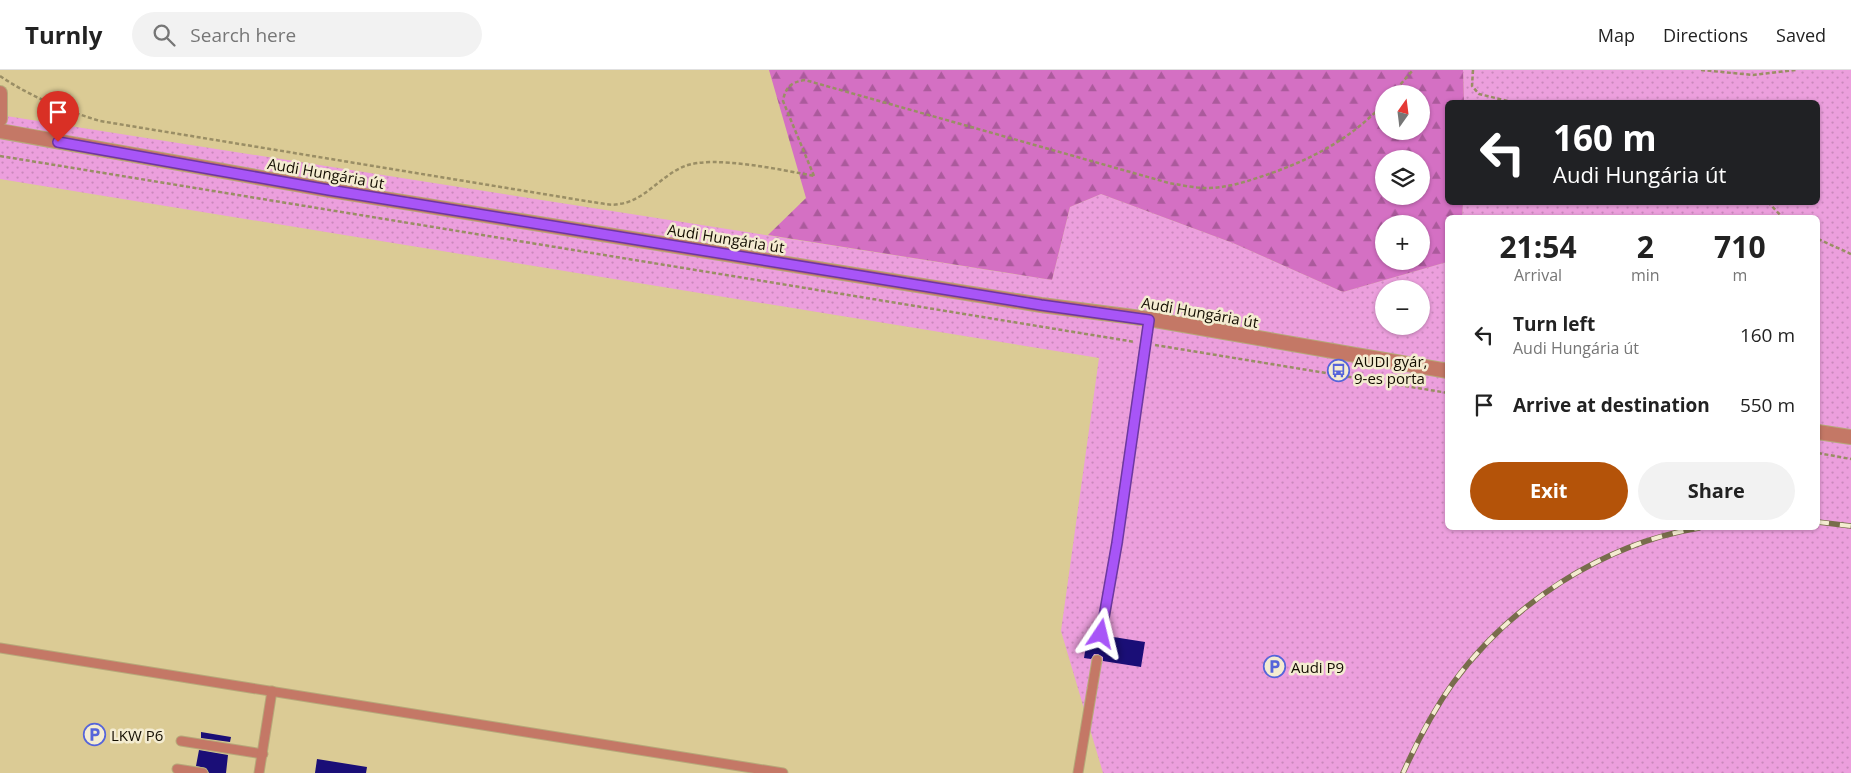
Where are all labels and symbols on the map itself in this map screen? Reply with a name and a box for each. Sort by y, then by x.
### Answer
north arrow [1375,85,1430,140]
pin [37,91,79,142]
street label: Audi Hungária út [266,153,386,193]
street label: Audi Hungária út [666,219,786,257]
street label: Audi Hungária út [1140,292,1260,332]
place label: AUDI gyár, 9-es porta [1354,351,1427,388]
bus stop icon: AUDI gyár, 9-es porta [1326,358,1350,382]
position arrow [1074,607,1126,659]
parking icon: Audi P9 [1263,655,1287,679]
place label: Audi P9 [1291,657,1344,677]
parking icon: LKW P6 [83,723,107,747]
place label: LKW P6 [111,725,163,745]

